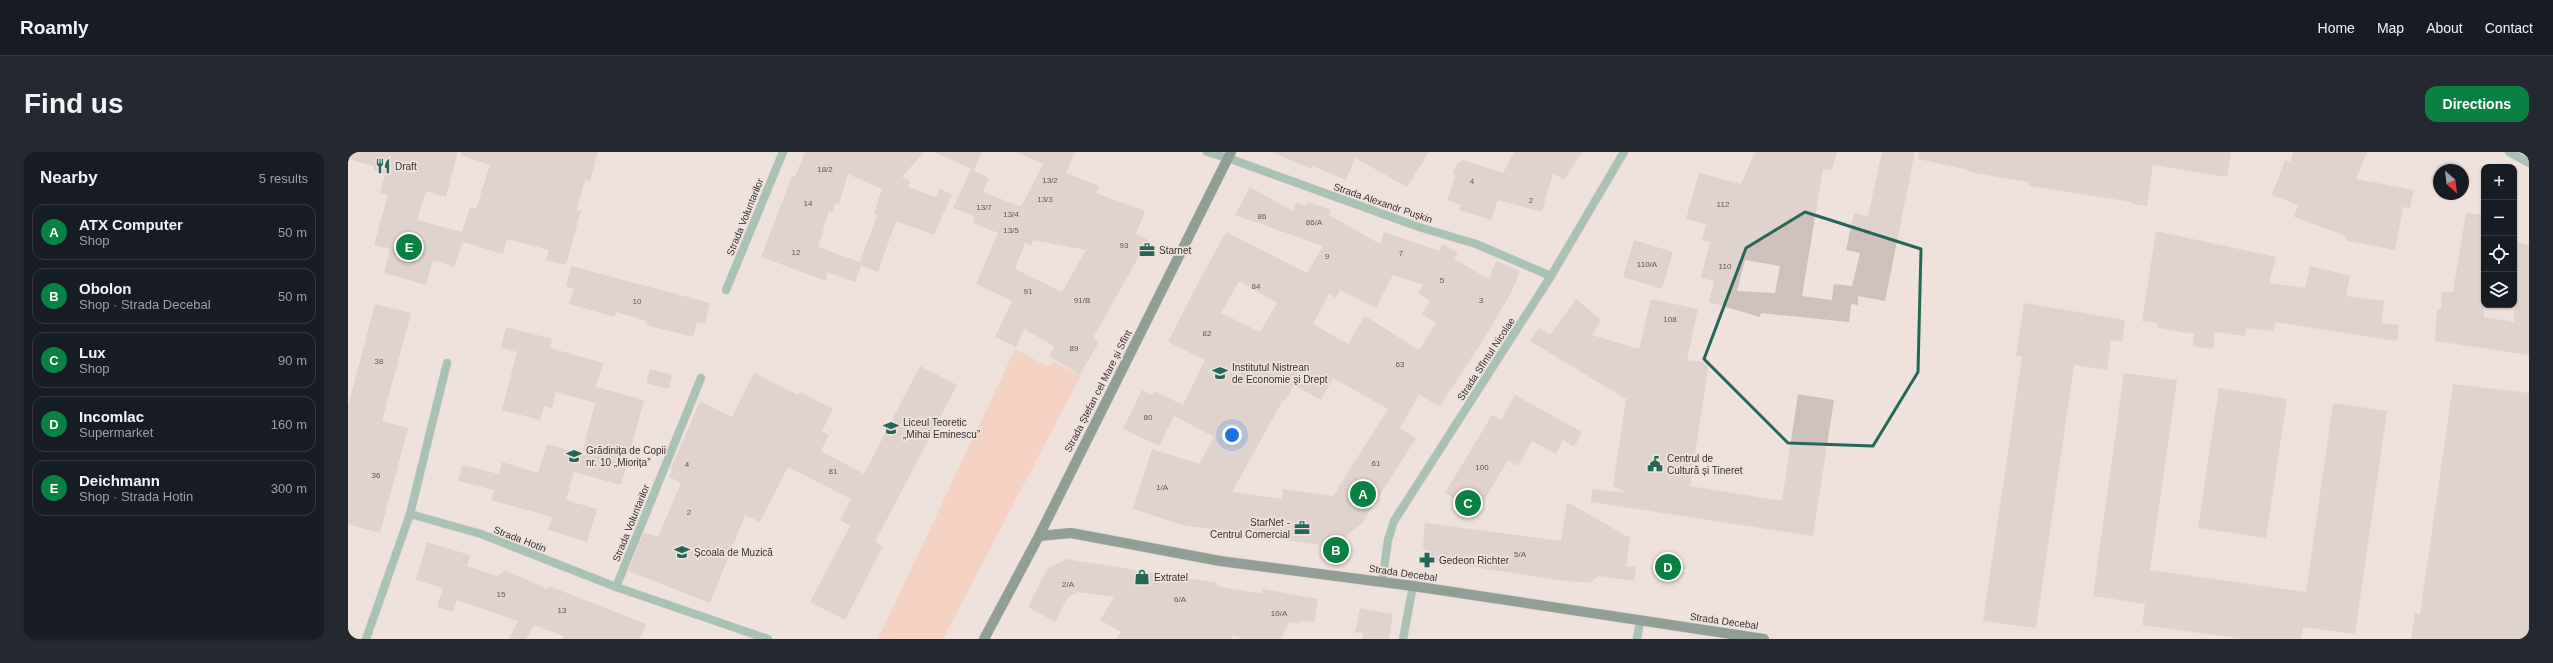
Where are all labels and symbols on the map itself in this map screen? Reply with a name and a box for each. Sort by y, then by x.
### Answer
restaurant icon: Draft [374,157,392,175]
place label: Draft [395,161,417,172]
north arrow [2433,164,2469,200]
house number: 18/2 [817,165,833,174]
street label: Strada Voluntarilor [724,176,766,257]
house number: 13/2 [1042,176,1058,185]
house number: 4 [1470,177,1475,186]
street label: Strada Alexandr Pușkin [1332,181,1434,225]
house number: 13/3 [1037,195,1053,204]
house number: 2 [1529,196,1534,205]
house number: 14 [804,199,813,208]
house number: 112 [1717,200,1730,209]
house number: 13/7 [976,203,992,212]
house number: 13/4 [1003,210,1019,219]
house number: 86 [1258,212,1267,221]
house number: 86/A [1306,218,1323,227]
house number: 13/5 [1003,226,1019,235]
pin: E [396,232,422,262]
house number: 93 [1120,241,1129,250]
office icon: Starnet [1138,241,1156,259]
place label: Starnet [1159,245,1191,256]
house number: 12 [792,248,801,257]
house number: 7 [1399,249,1404,258]
house number: 9 [1325,252,1330,261]
house number: 110/A [1637,260,1658,269]
house number: 110 [1719,262,1732,271]
house number: 5 [1440,276,1445,285]
house number: 84 [1252,282,1261,291]
house number: 91 [1024,287,1033,296]
house number: 91/B [1074,296,1090,305]
house number: 3 [1479,296,1484,305]
house number: 10 [633,297,642,306]
street label: Strada Sfîntul Nicolae [1455,315,1517,403]
house number: 108 [1663,315,1677,324]
street label: Strada Ștefan cel Mare și Sfînt [1062,328,1134,454]
house number: 82 [1203,329,1212,338]
house number: 89 [1070,344,1079,353]
house number: 38 [375,357,384,366]
house number: 63 [1396,360,1405,369]
place label: Institutul Nistrean de Economie şi Drept [1232,362,1328,385]
school or university icon: Institutul Nistrean de Economie şi Drept [1211,364,1229,382]
house number: 80 [1144,413,1153,422]
place label: Liceul Teoretic „Mihai Eminescu” [903,417,980,440]
school or university icon: Liceul Teoretic „Mihai Eminescu” [882,419,900,437]
your location [1222,425,1242,445]
place label: Grădinița de Copii nr. 10 „Miorița” [586,445,666,468]
school or university icon: Grădinița de Copii nr. 10 „Miorița” [565,447,583,465]
place label: Centrul de Cultură și Tineret [1667,453,1743,476]
public building icon: Centrul de Cultură și Tineret [1646,455,1664,473]
house number: 61 [1372,459,1381,468]
house number: 4 [685,460,690,469]
house number: 100 [1475,463,1489,472]
house number: 81 [829,467,838,476]
house number: 36 [372,471,381,480]
pin: A [1350,479,1376,509]
street label: Strada Voluntarilor [610,482,652,563]
house number: 1/A [1156,483,1169,492]
pin: C [1455,488,1481,518]
house number: 2 [687,508,692,517]
place label: StarNet - Centrul Comercial [1210,517,1290,540]
office icon: StarNet - Centrul Comercial [1293,519,1311,537]
street label: Strada Hotin [492,524,548,554]
pin: B [1323,535,1349,565]
school or university icon: Școala de Muzică [673,543,691,561]
place label: Școala de Muzică [694,547,773,558]
house number: 5/A [1514,550,1527,559]
pharmacy icon: Gedeon Richter [1418,551,1436,569]
pin: D [1655,552,1681,582]
place label: Gedeon Richter [1439,555,1510,566]
street label: Strada Decebal [1368,563,1438,583]
shop icon: Extratel [1133,568,1151,586]
place label: Extratel [1154,572,1188,583]
house number: 2/A [1062,580,1075,589]
house number: 15 [497,590,506,599]
house number: 6/A [1174,595,1187,604]
house number: 13 [558,606,567,615]
house number: 10/A [1271,609,1288,618]
street label: Strada Decebal [1689,611,1759,631]

